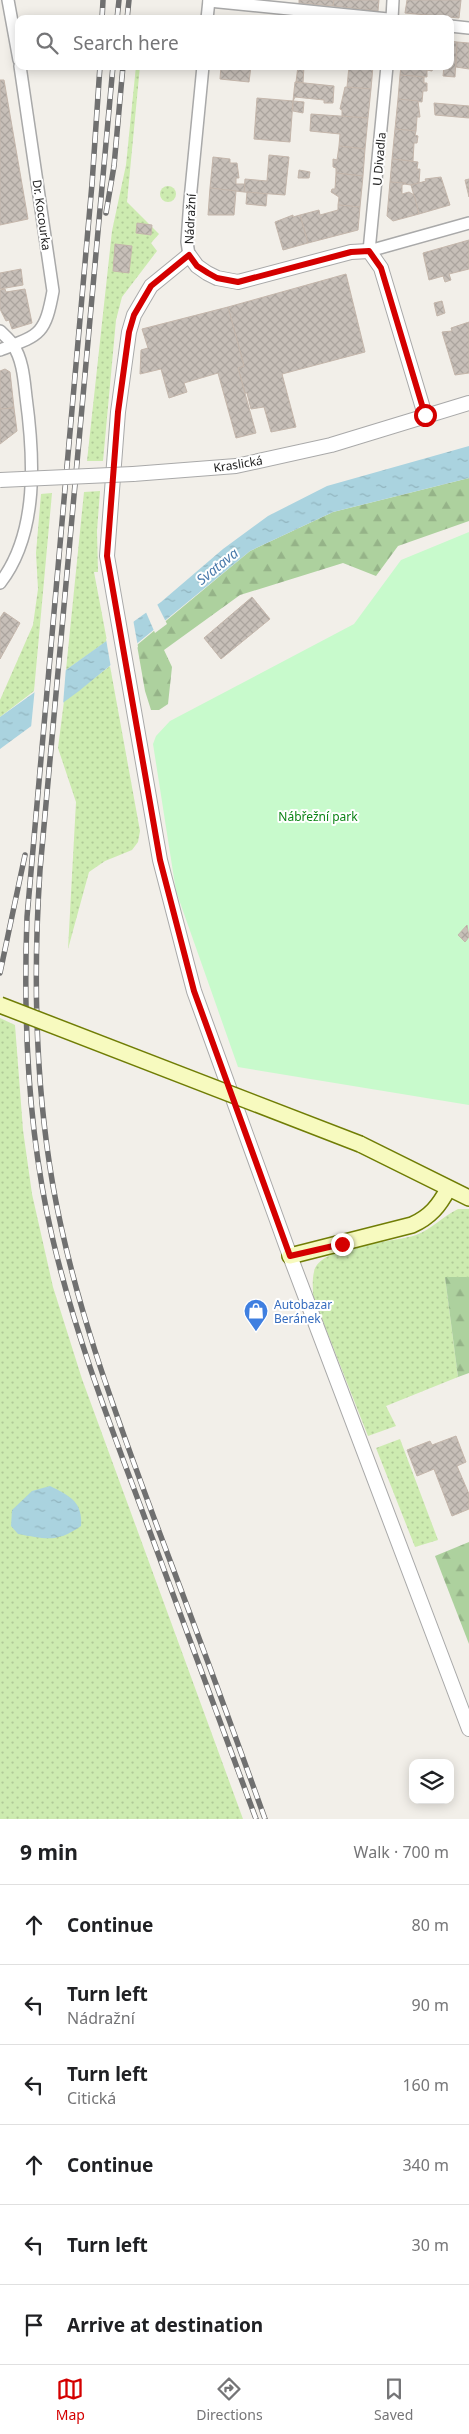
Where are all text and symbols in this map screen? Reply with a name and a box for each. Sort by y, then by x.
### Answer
search box [15,15,454,70]
icon: search [33,29,61,57]
text: Search here [73,30,179,56]
street label: U Divadla [368,131,390,187]
street label: Dr. Kocourka [29,178,55,252]
street label: Nádražní [180,192,200,245]
route start [414,404,437,427]
street label: Kraslická [212,452,264,476]
water label: Svatava [192,543,242,589]
park label: Nábřežní park [278,808,358,825]
route end [331,1233,354,1256]
place label: Autobazar Beránek [274,1296,332,1327]
shop icon: Autobazar Beránek [243,1298,269,1332]
map controls [409,1759,454,1804]
button: layers [409,1759,454,1804]
text: 9 min [20,1838,78,1866]
text: Walk · 700 m [354,1841,449,1863]
icon: ahead [20,1911,48,1939]
text: Continue [67,1912,153,1938]
text: 80 m [412,1914,449,1936]
text: Turn left [67,1981,148,2007]
icon: left [20,1991,48,2019]
text: 90 m [412,1994,449,2016]
text: Nádražní [67,2007,135,2029]
text: Turn left [67,2061,148,2087]
icon: left [20,2071,48,2099]
text: 160 m [402,2074,449,2096]
text: Citická [67,2087,116,2109]
icon: ahead [20,2151,48,2179]
text: Continue [67,2152,153,2178]
text: 340 m [402,2154,449,2176]
icon: left [20,2231,48,2259]
text: Turn left [67,2232,148,2258]
text: 30 m [412,2234,449,2256]
icon: arrive [20,2311,48,2339]
text: Arrive at destination [67,2312,263,2338]
tab: Map [56,2375,85,2424]
tab: Directions [196,2375,263,2424]
tab: Saved [374,2375,413,2424]

